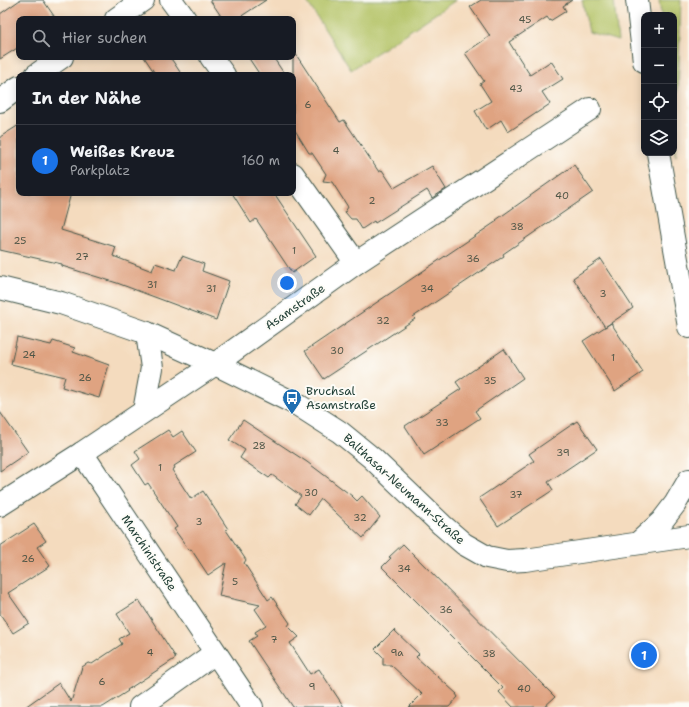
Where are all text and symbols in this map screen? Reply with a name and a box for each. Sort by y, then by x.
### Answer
map controls [641,12,677,156]
button: + [641,12,677,48]
house number: 45 [519,13,531,26]
search box [16,16,296,60]
icon: search [30,27,52,49]
text: Hier suchen [62,28,147,48]
button: − [641,48,677,84]
house number: 43 [509,82,523,95]
button: locate [641,84,677,120]
text: In der Nähe [32,87,141,109]
house number: 6 [305,98,312,111]
button: layers [641,120,677,156]
text: Weißes Kreuz [70,142,175,162]
house number: 4 [333,144,340,157]
text: 1 [42,152,48,169]
text: 160 m [242,152,280,169]
text: Parkplatz [70,162,130,179]
house number: 40 [555,189,569,202]
house number: 2 [369,194,376,207]
house number: 38 [510,220,524,233]
house number: 25 [14,234,26,247]
house number: 1 [292,244,296,257]
house number: 27 [75,250,89,263]
house number: 36 [466,252,480,265]
your location [277,273,297,293]
house number: 31 [147,278,157,291]
street label: Asamstraße [262,280,328,334]
house number: 31 [206,282,216,295]
house number: 34 [420,282,434,295]
house number: 3 [600,287,607,300]
house number: 32 [376,314,390,327]
house number: 30 [330,344,344,357]
house number: 24 [22,348,36,361]
house number: 1 [611,351,615,364]
house number: 26 [78,371,92,384]
house number: 35 [484,374,496,387]
place label: Bruchsal Asamstraße [306,383,376,413]
bus stop icon: Bruchsal Asamstraße [281,387,303,415]
house number: 33 [435,416,449,429]
street label: Balthasar-Neumann-Straße [340,430,468,548]
house number: 28 [252,439,266,452]
house number: 39 [556,446,570,459]
house number: 1 [158,461,162,474]
house number: 30 [304,486,318,499]
house number: 37 [509,488,523,501]
house number: 32 [353,511,367,524]
street label: Marchinistraße [118,512,180,594]
house number: 3 [196,515,203,528]
house number: 26 [21,552,35,565]
house number: 34 [397,562,411,575]
house number: 5 [232,575,238,588]
house number: 36 [439,603,453,616]
house number: 7 [271,633,278,646]
pin: 1 [631,640,657,670]
house number: 4 [147,646,154,659]
house number: 9a [390,646,404,659]
house number: 38 [482,647,496,660]
house number: 6 [99,675,106,688]
house number: 9 [309,680,316,693]
house number: 40 [517,682,531,695]

